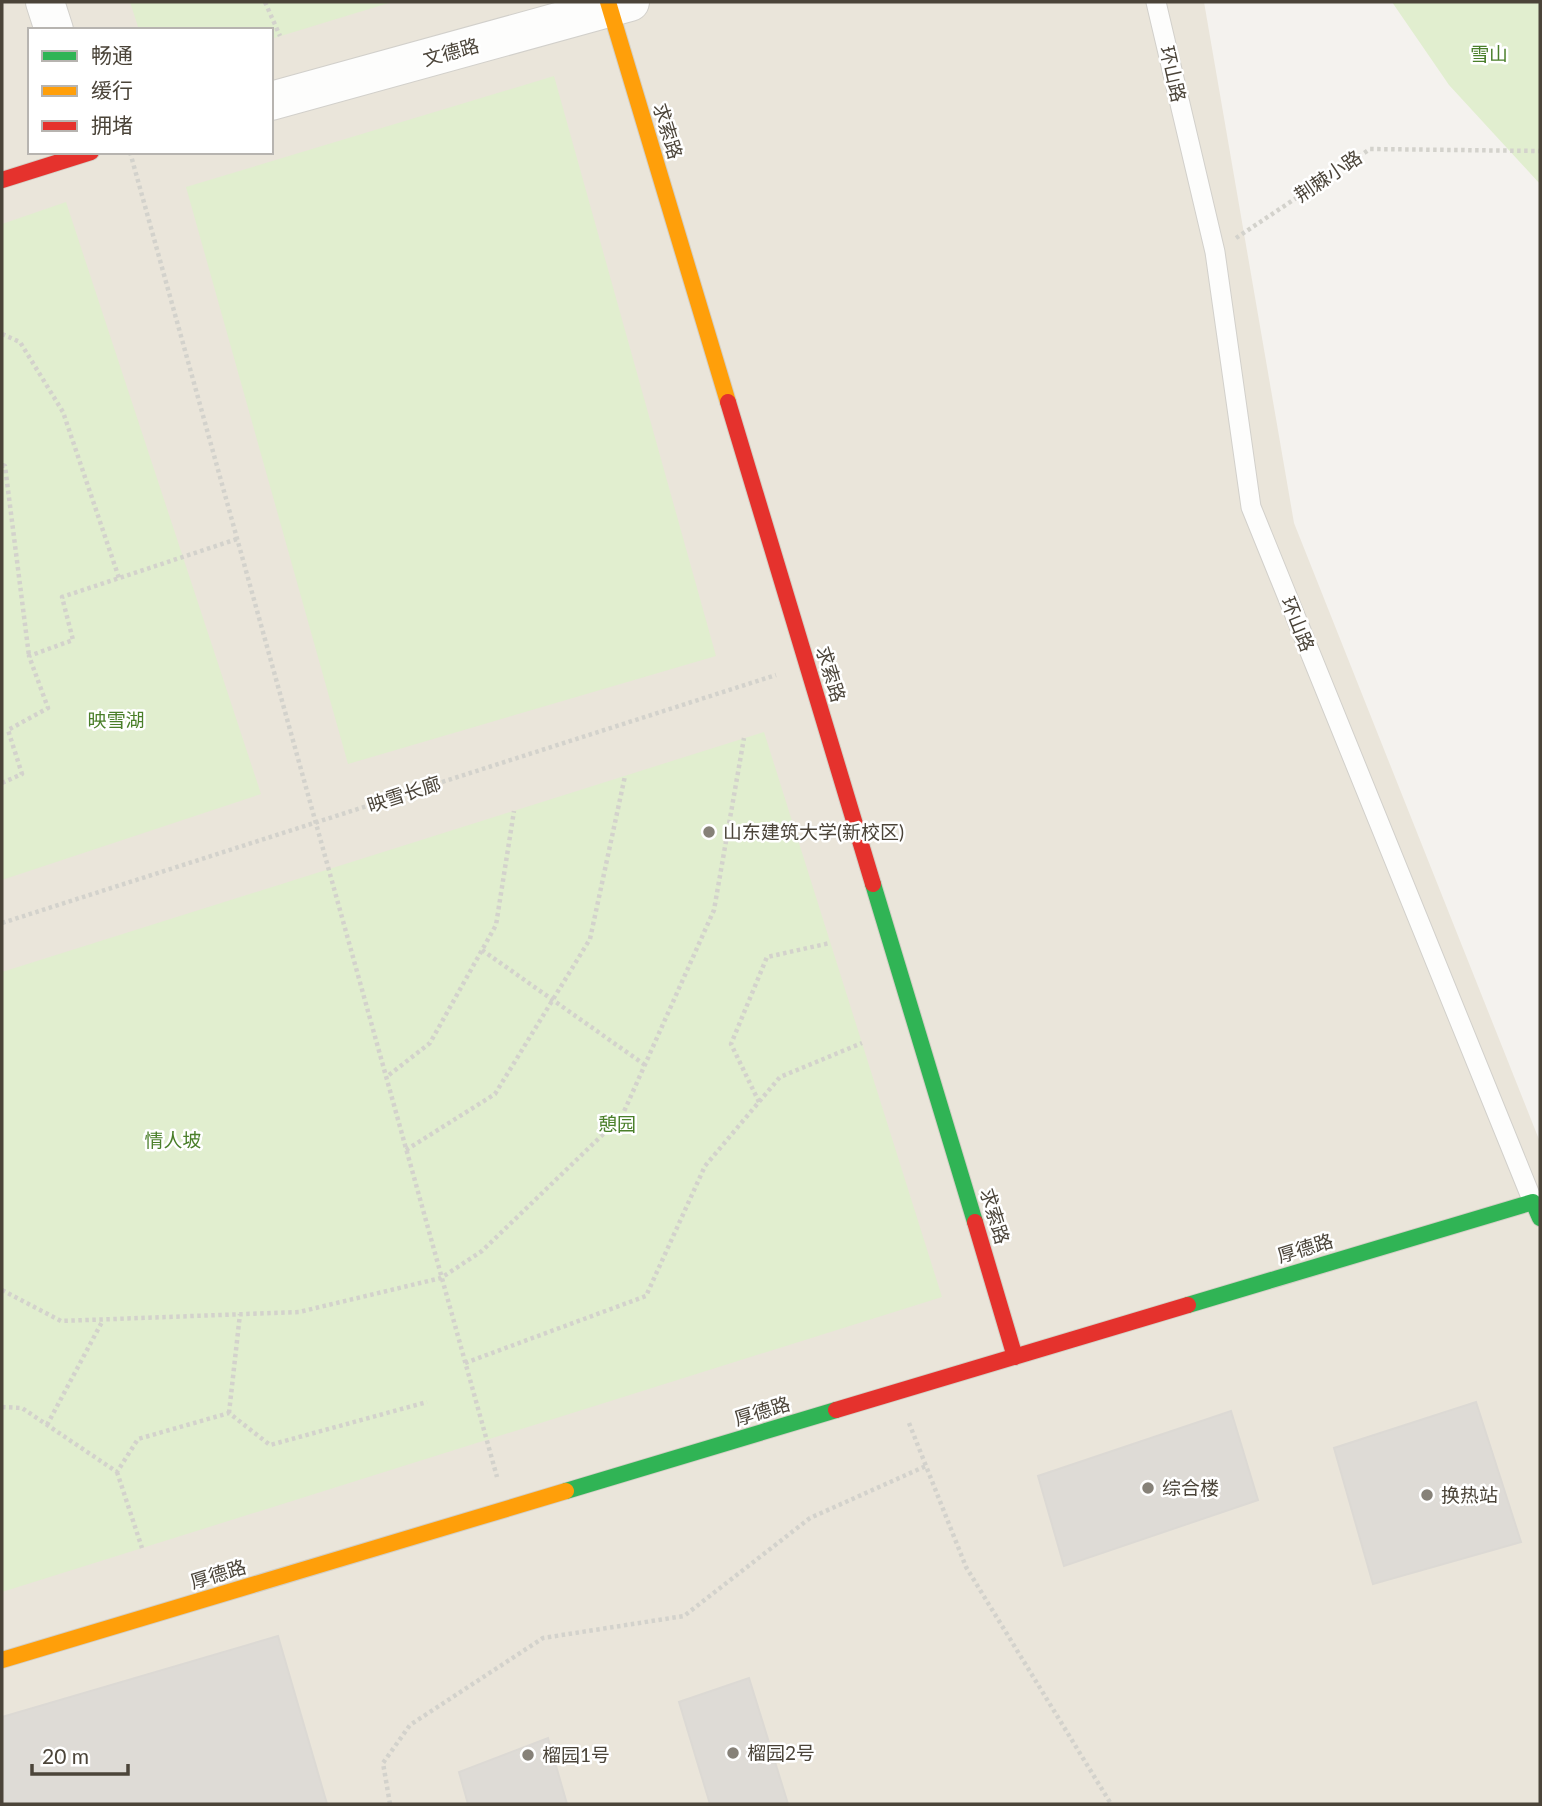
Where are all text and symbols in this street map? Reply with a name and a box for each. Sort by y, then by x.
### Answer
legend [28,28,273,154]
street label: 文德路 [420,33,481,70]
text: 畅通 [91,42,133,67]
park label: 雪山 [1470,42,1508,65]
street label: 环山路 [1156,44,1191,104]
text: 缓行 [91,77,133,102]
street label: 求索路 [649,100,688,161]
text: 拥堵 [91,112,133,137]
street label: 荆棘小路 [1290,145,1366,206]
street label: 环山路 [1277,593,1320,655]
street label: 求索路 [812,643,851,704]
park label: 映雪湖 [87,708,145,731]
street label: 映雪长廊 [364,771,444,816]
place label: 山东建筑大学(新校区) [723,820,904,843]
marker: 山东建筑大学(新校区) [701,824,717,840]
park label: 憩园 [598,1112,636,1135]
park label: 情人坡 [144,1128,202,1151]
street label: 求索路 [976,1185,1015,1246]
street label: 厚德路 [1274,1228,1335,1267]
street label: 厚德路 [731,1391,792,1430]
place label: 综合楼 [1162,1476,1219,1499]
marker: 综合楼 [1140,1480,1156,1496]
place label: 换热站 [1441,1483,1498,1506]
marker: 换热站 [1419,1487,1435,1503]
street label: 厚德路 [187,1554,248,1593]
scale bar [32,1732,128,1776]
place label: 榴园2号 [747,1741,815,1764]
text: 20 m [42,1743,89,1768]
place label: 榴园1号 [542,1743,610,1766]
marker: 榴园2号 [725,1745,741,1761]
marker: 榴园1号 [520,1747,536,1763]

